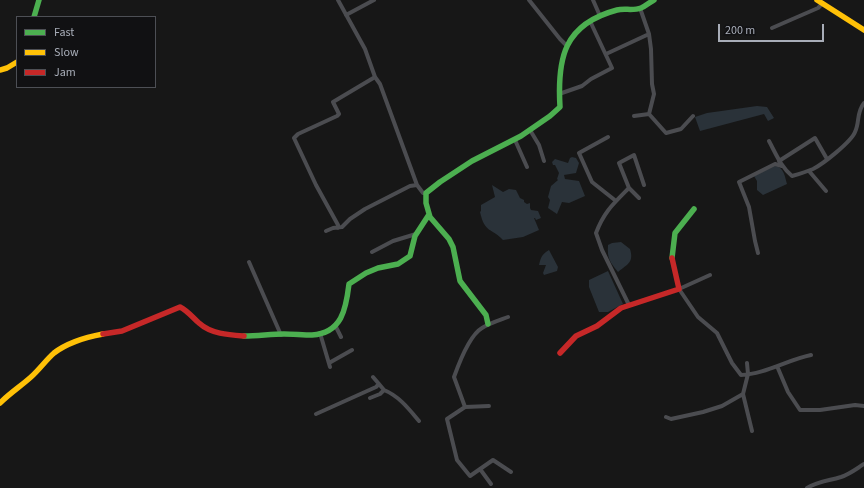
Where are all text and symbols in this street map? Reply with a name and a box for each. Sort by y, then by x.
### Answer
legend [16,16,156,88]
scale bar [720,16,826,42]
text: 200 m [725,22,755,39]
text: Fast [54,24,74,41]
text: Slow [54,44,79,61]
text: Jam [54,64,76,81]

